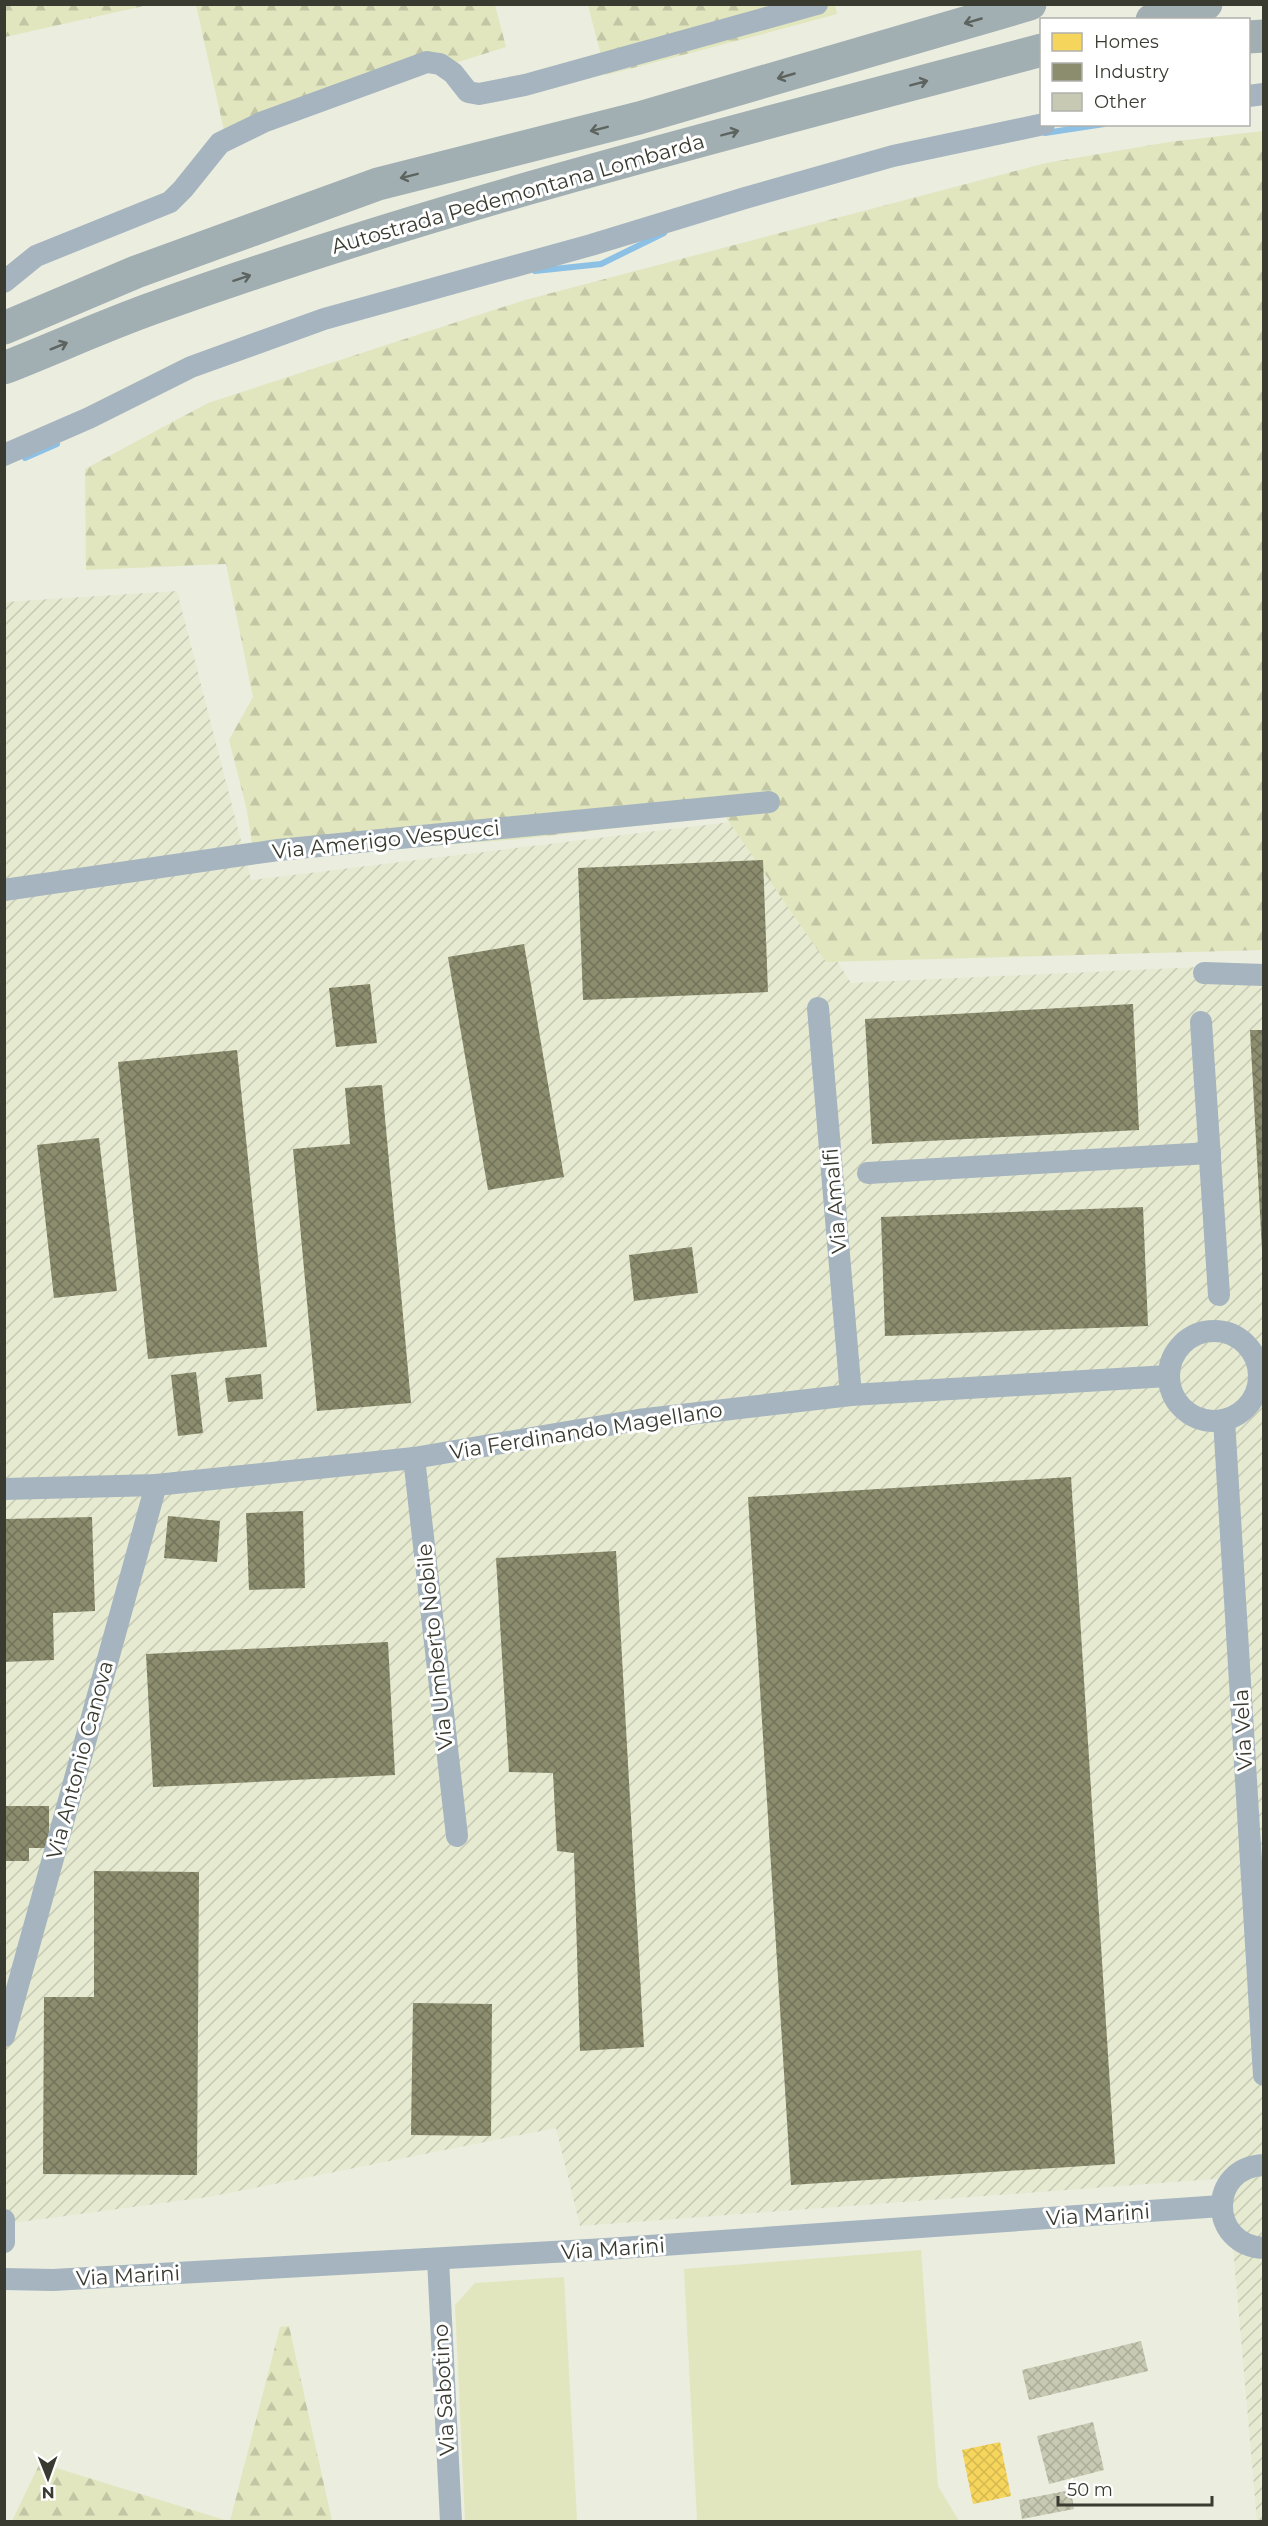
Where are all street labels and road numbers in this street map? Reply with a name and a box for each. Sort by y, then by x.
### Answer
street label: Autostrada Pedemontana Lombarda [329,128,707,259]
street label: Via Amerigo Vespucci [271,815,501,864]
street label: Via Amalfi [817,1147,852,1255]
street label: Via Ferdinando Magellano [448,1397,724,1464]
street label: Via Umberto Nobile [411,1542,458,1752]
street label: Via Antonio Canova [41,1658,118,1862]
street label: Via Vela [1228,1688,1257,1772]
street label: Via Marini [1045,2198,1151,2231]
street label: Via Marini [560,2232,666,2265]
street label: Via Marini [75,2260,181,2291]
street label: Via Sabotino [428,2323,459,2457]

